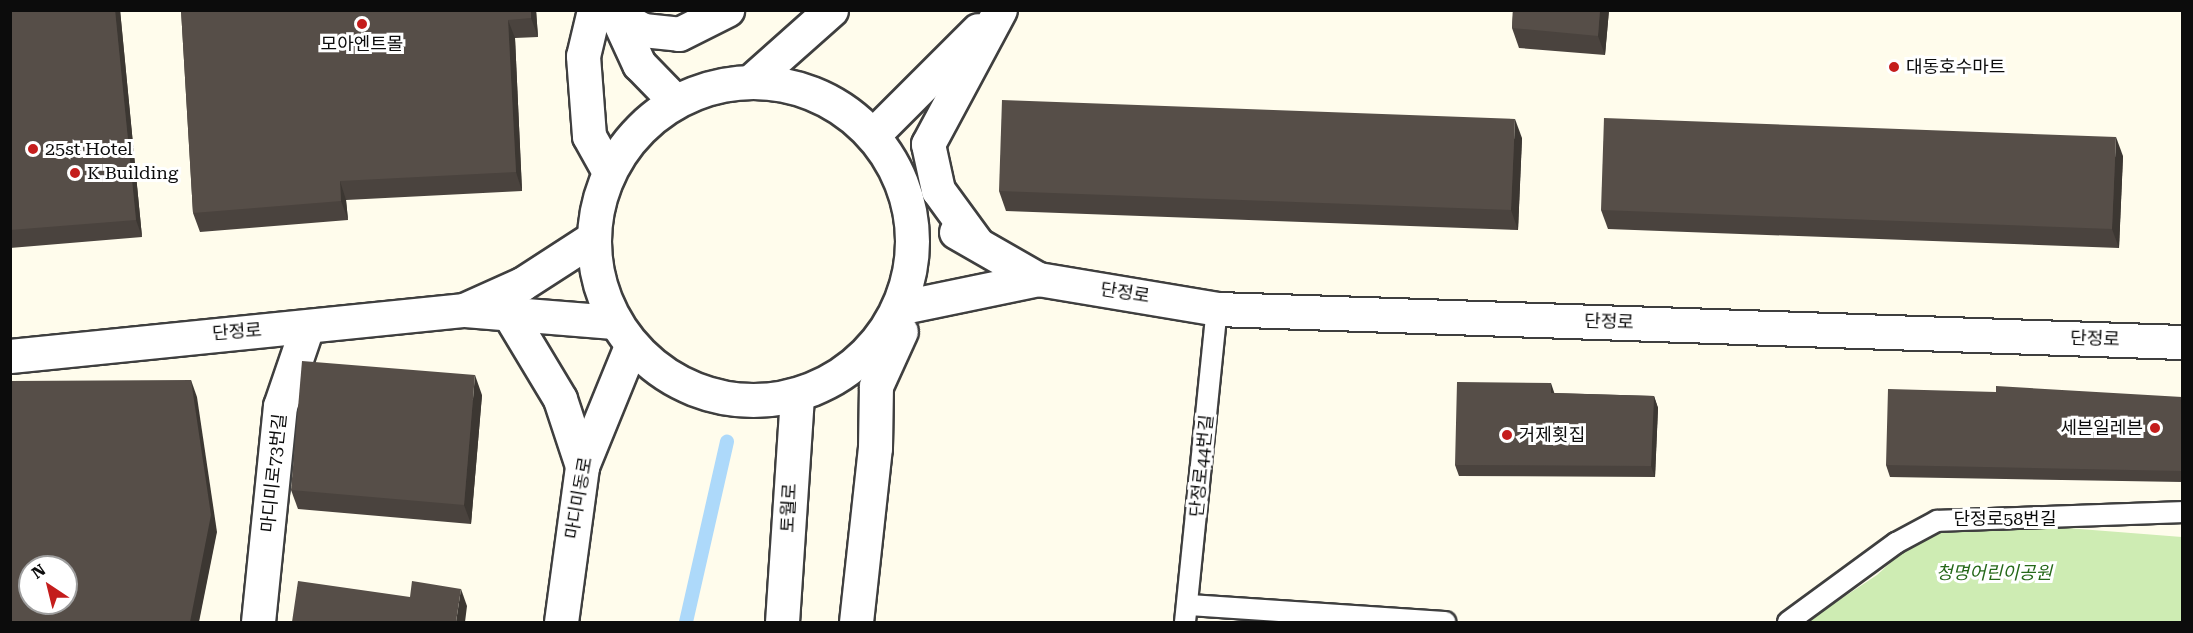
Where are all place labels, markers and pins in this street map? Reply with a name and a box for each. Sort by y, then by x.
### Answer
marker: 모아엔트몰 [355,17,369,31]
place label: 모아엔트몰 [321,33,403,55]
place label: 대동호수마트 [1906,56,2005,78]
marker: 대동호수마트 [1887,60,1901,74]
place label: 25st Hotel [45,138,133,160]
marker: 25st Hotel [26,142,40,156]
place label: K Building [87,162,178,184]
marker: K Building [68,166,82,180]
place label: 세븐일레븐 [2060,417,2143,439]
marker: 세븐일레븐 [2148,421,2162,435]
place label: 거제횟집 [1519,424,1585,446]
marker: 거제횟집 [1500,428,1514,442]

